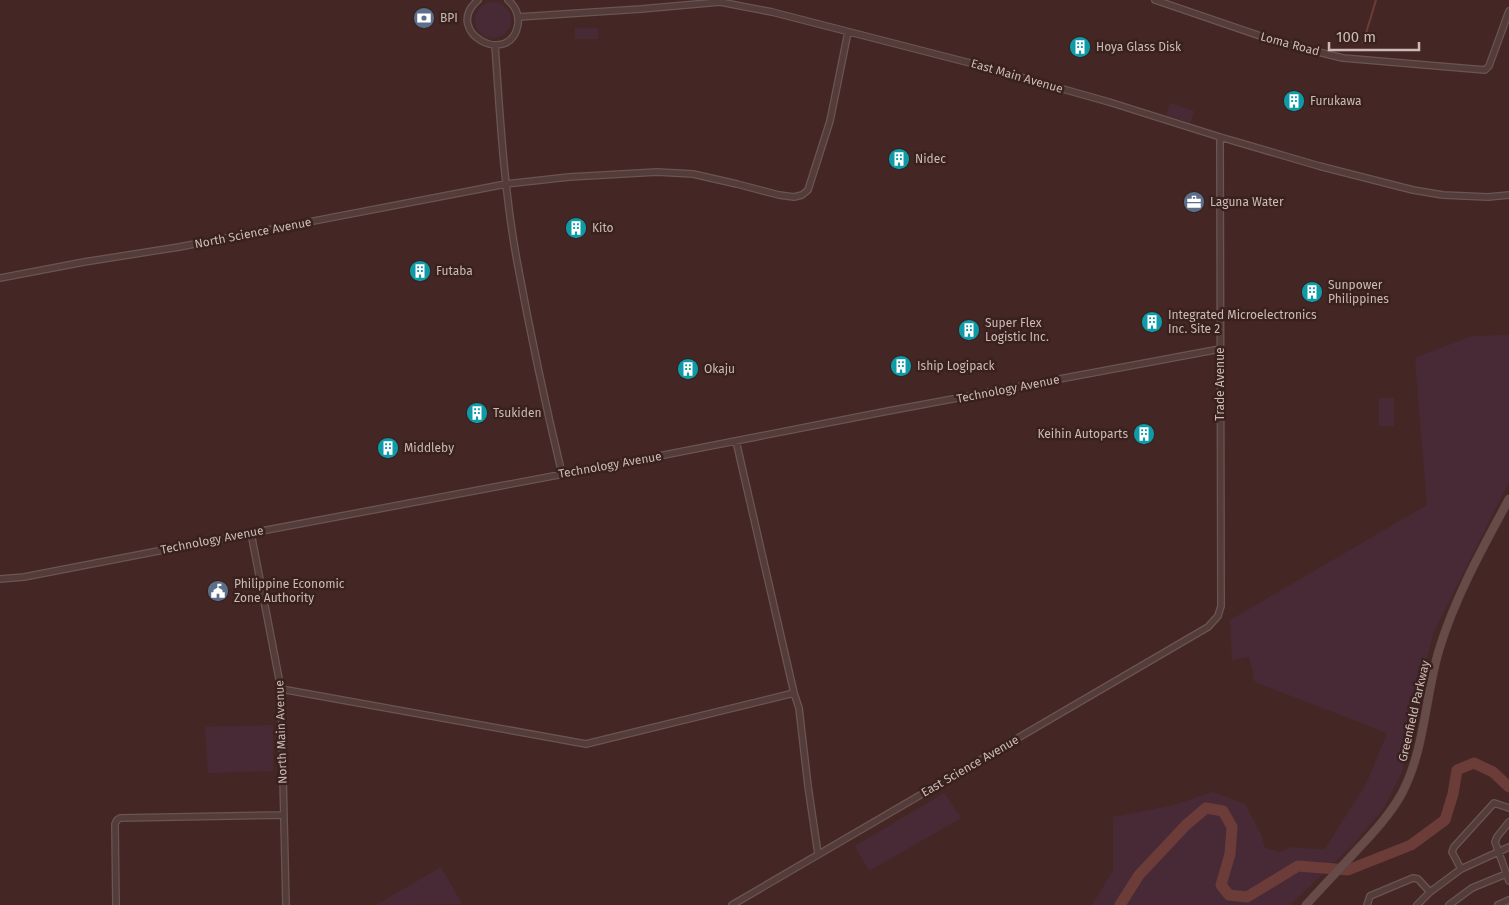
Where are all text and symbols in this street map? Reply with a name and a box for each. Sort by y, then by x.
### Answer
bank icon: BPI [412,6,436,30]
place label: BPI [440,11,458,25]
scale bar [1329,20,1419,52]
text: 100 m [1336,28,1376,46]
street label: Loma Road [1259,29,1321,59]
building icon: Hoya Glass Disk [1068,35,1092,59]
place label: Hoya Glass Disk [1096,40,1182,54]
street label: East Main Avenue [969,56,1065,96]
building icon: Furukawa [1282,89,1306,113]
place label: Furukawa [1310,94,1361,108]
building icon: Nidec [887,147,911,171]
place label: Nidec [915,152,946,166]
office icon: Laguna Water [1182,190,1206,214]
place label: Laguna Water [1210,195,1284,209]
street label: North Science Avenue [193,215,313,251]
building icon: Kito [564,216,588,240]
place label: Kito [592,221,614,235]
building icon: Futaba [408,259,432,283]
place label: Futaba [436,264,473,278]
place label: Sunpower Philippines [1328,278,1389,306]
building icon: Sunpower Philippines [1300,280,1324,304]
place label: Integrated Microelectronics Inc. Site 2 [1168,308,1317,336]
building icon: Integrated Microelectronics Inc. Site 2 [1140,310,1164,334]
place label: Super Flex Logistic Inc. [985,316,1049,344]
building icon: Super Flex Logistic Inc. [957,318,981,342]
street label: Trade Avenue [1213,347,1227,421]
building icon: Iship Logipack [889,354,913,378]
building icon: Okaju [676,357,700,381]
place label: Iship Logipack [917,359,995,373]
place label: Okaju [704,362,735,376]
street label: Technology Avenue [955,372,1061,406]
building icon: Tsukiden [465,401,489,425]
place label: Tsukiden [493,406,541,420]
building icon: Keihin Autoparts [1132,422,1156,446]
place label: Keihin Autoparts [1037,427,1128,441]
building icon: Middleby [376,436,400,460]
place label: Middleby [404,441,454,455]
street label: Technology Avenue [557,449,663,481]
street label: Technology Avenue [159,523,265,557]
place label: Philippine Economic Zone Authority [234,577,345,605]
public building icon: Philippine Economic Zone Authority [206,579,230,603]
street label: Greenfield Parkway [1396,659,1432,763]
street label: North Main Avenue [272,680,290,784]
street label: East Science Avenue [919,732,1021,800]

